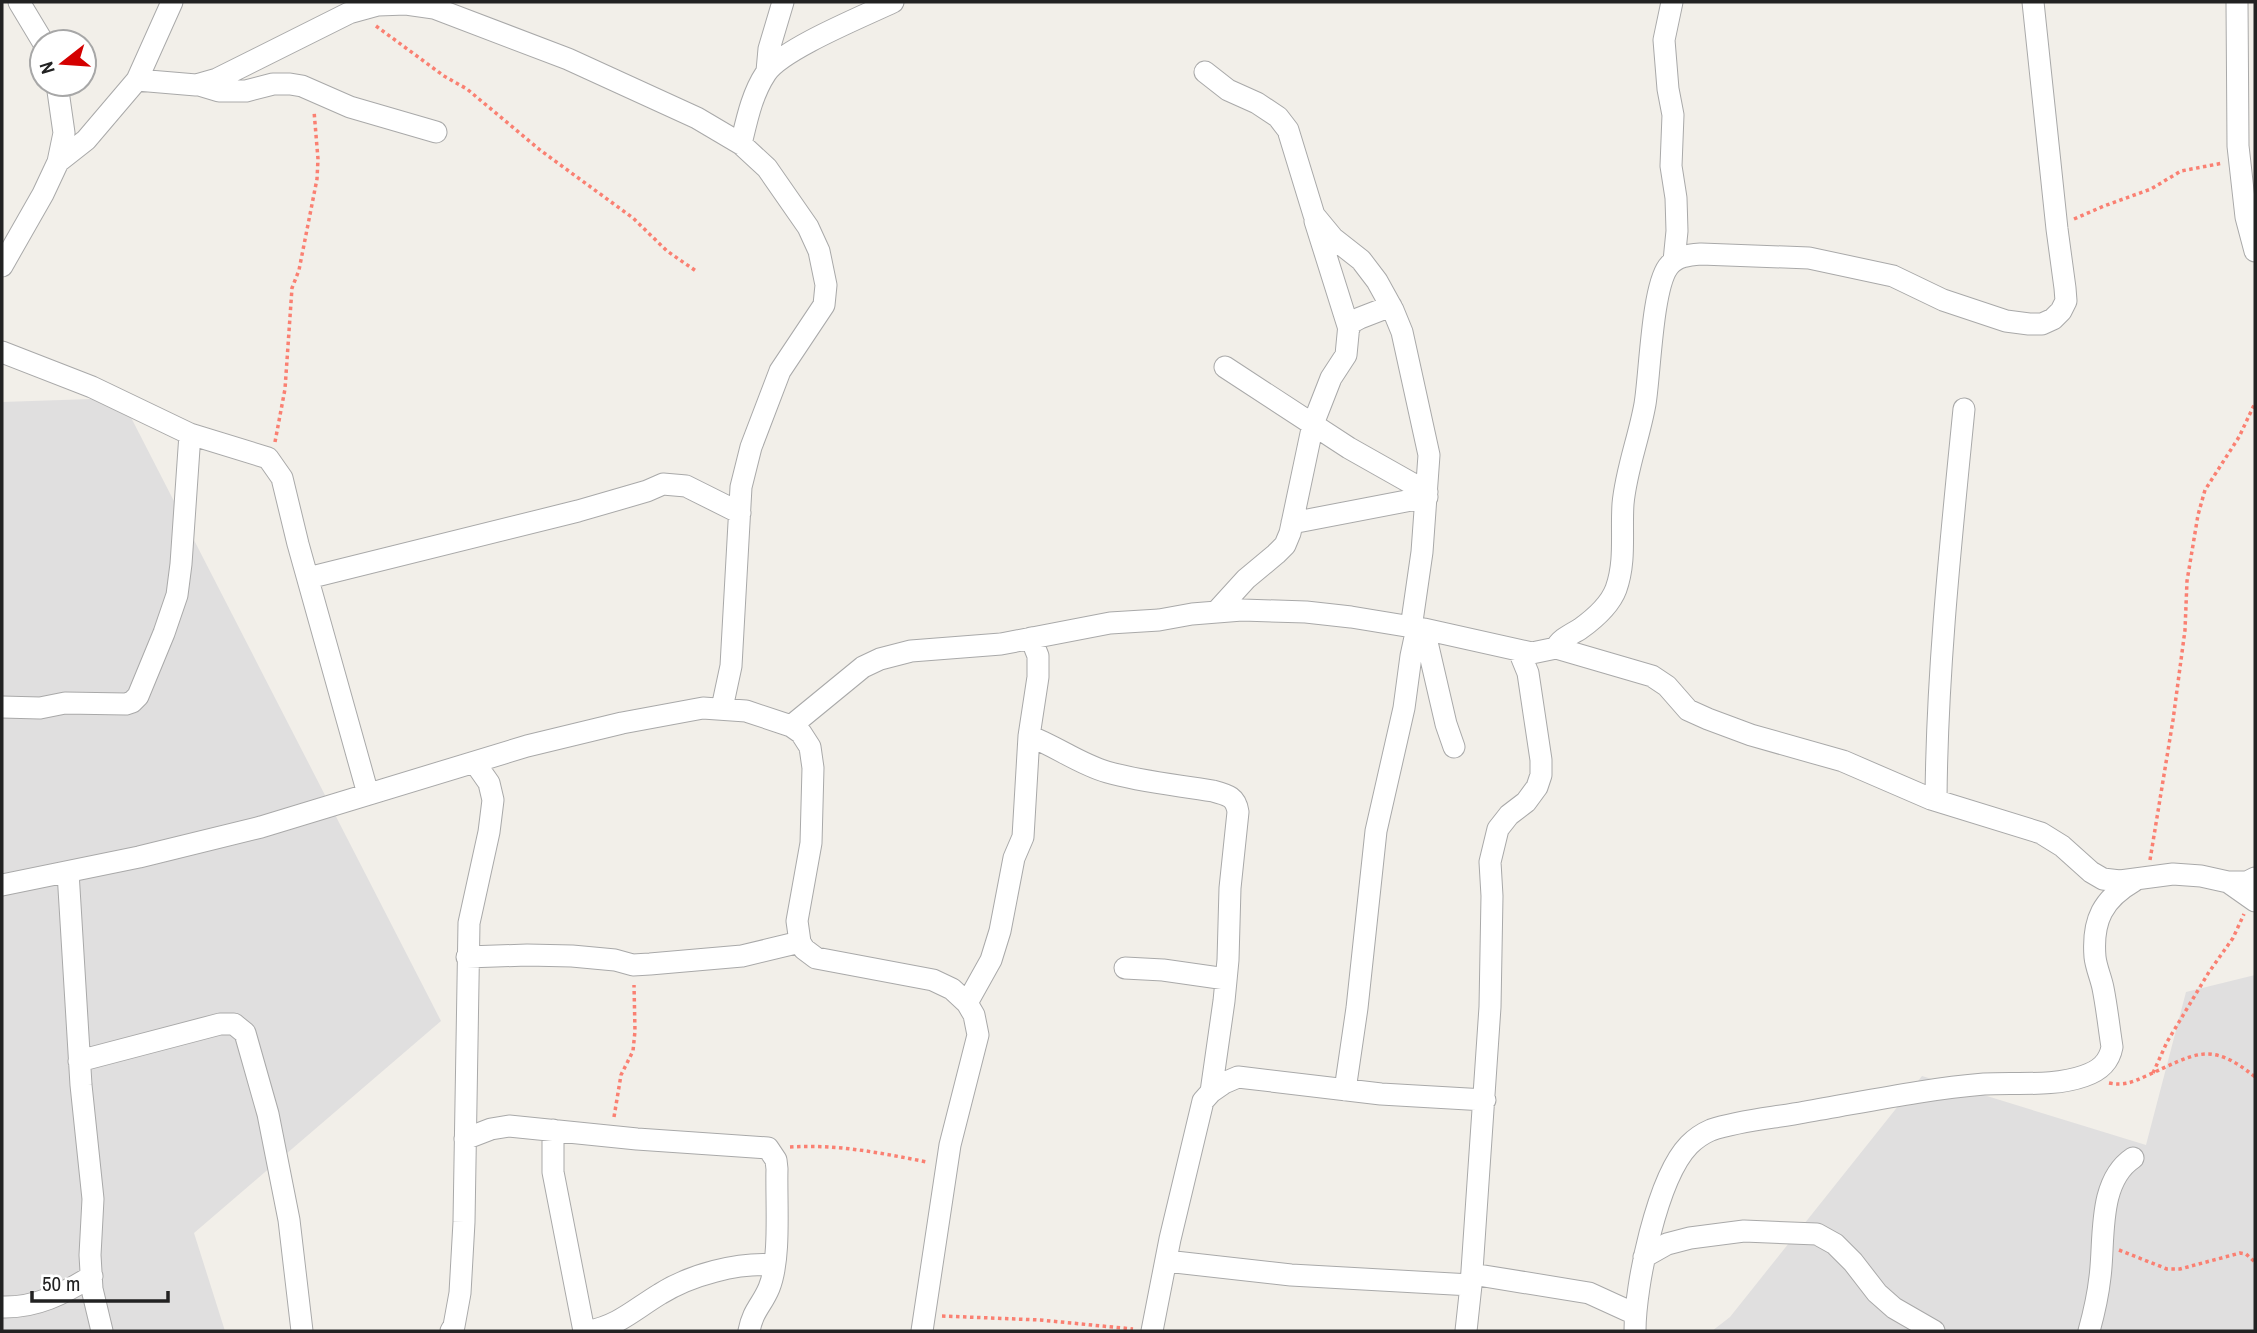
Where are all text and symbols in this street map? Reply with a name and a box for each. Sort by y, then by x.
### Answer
north arrow [28,28,98,98]
text: N [33,59,61,77]
scale bar [32,1260,168,1304]
text: 50 m [42,1269,80,1298]

